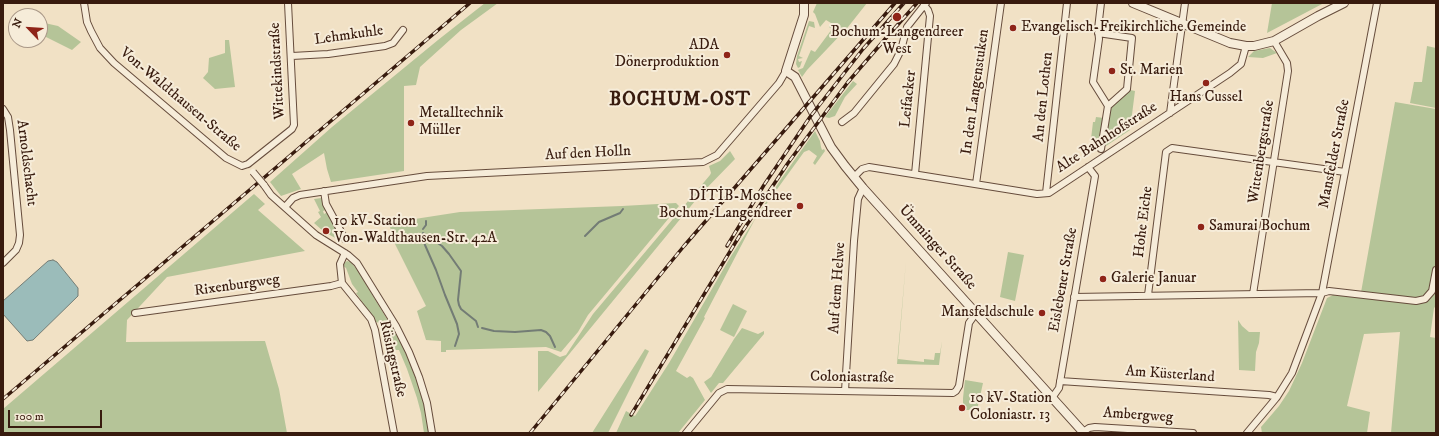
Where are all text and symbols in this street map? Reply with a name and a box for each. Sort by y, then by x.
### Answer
north arrow [8,8,48,48]
marker: Bochum-Langendreer West [891,11,903,23]
text: N [10,16,26,30]
place label: Evangelisch-Freikirchliche Gemeinde [1021,19,1246,37]
street label: Wittekindstraße [266,22,290,120]
street label: Lehmkuhle [313,22,385,50]
marker: Evangelisch-Freikirchliche Gemeinde [1008,23,1018,33]
place label: Bochum-Langendreer West [830,24,964,59]
street label: In den Langenstuken [958,28,994,156]
place label: ADA Dönerproduktion [615,37,719,72]
street label: Von-Waldthausen-Straße [116,44,244,156]
marker: ADA Dönerproduktion [722,50,732,60]
street label: An den Lothen [1030,51,1058,143]
place label: St. Marien [1120,62,1183,80]
marker: St. Marien [1107,66,1117,76]
street label: Leifacker [897,69,921,129]
marker: Hans Cussel [1201,78,1211,88]
place label: Hans Cussel [1170,89,1242,107]
district label: BOCHUM-OST [609,90,751,112]
street label: Mansfelder Straße [1316,98,1354,210]
street label: Alte Bahnhofstraße [1053,99,1161,177]
street label: Wittenbergstraße [1245,99,1279,205]
place label: Metalltechnik Müller [419,105,503,140]
marker: Metalltechnik Müller [406,118,416,128]
street label: Arnoldschacht [12,119,40,207]
street label: Auf den Holln [545,143,631,165]
street label: Hohe Eiche [1131,185,1157,259]
place label: DİTİB-Moschee Bochum-Langendreer [659,188,792,223]
marker: DİTİB-Moschee Bochum-Langendreer [795,201,805,211]
street label: Ümminger Straße [894,202,980,294]
place label: 10 kV-Station Von-Waldthausen-Str. 42A [334,213,497,248]
place label: Samurai Bochum [1209,218,1310,236]
marker: Samurai Bochum [1196,222,1206,232]
marker: 10 kV-Station Von-Waldthausen-Str. 42A [321,226,331,236]
street label: Eislebener Straße [1046,226,1082,334]
street label: Auf dem Helwe [826,242,850,334]
place label: Galerie Januar [1111,270,1196,288]
street label: Rixenburgweg [193,271,281,301]
marker: Galerie Januar [1098,274,1108,284]
place label: Mansfeldschule [941,304,1034,322]
marker: Mansfeldschule [1037,308,1047,318]
street label: Rüsingstraße [374,319,410,399]
street label: Am Küsterland [1125,363,1215,387]
street label: Coloniastraße [810,368,894,388]
place label: 10 kV-Station Coloniastr. 13 [970,390,1052,425]
scale bar [10,402,104,428]
marker: 10 kV-Station Coloniastr. 13 [957,403,967,413]
street label: Ambergweg [1102,405,1174,427]
text: 100 m [15,409,44,424]

